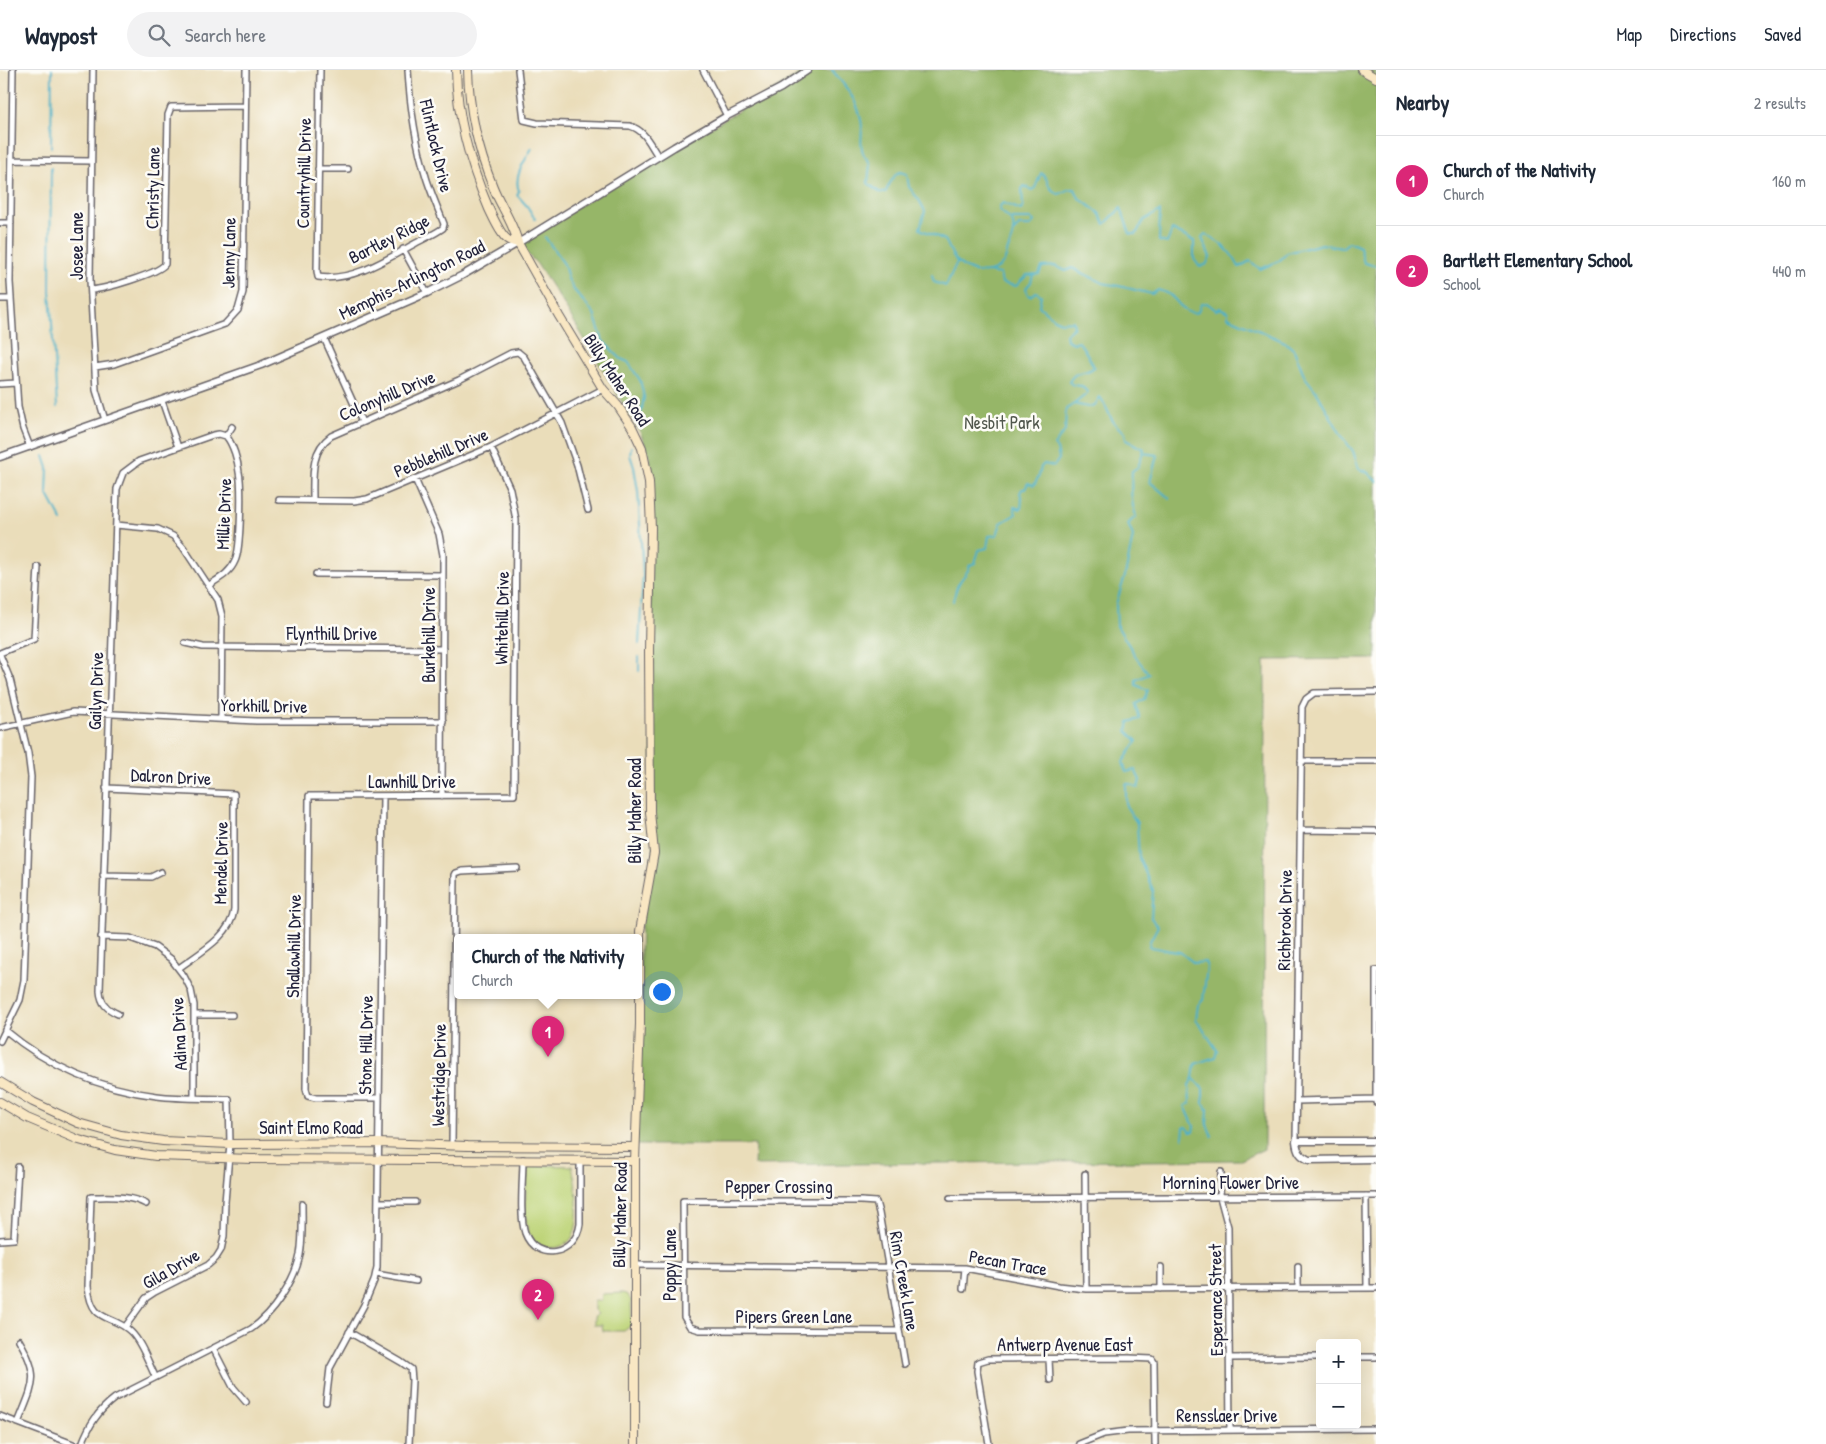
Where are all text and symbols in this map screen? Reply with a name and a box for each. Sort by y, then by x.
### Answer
search box [127,12,477,57]
text: Waypost [25,19,97,51]
icon: search [145,21,173,49]
text: Search here [185,22,266,48]
text: Map [1617,22,1642,47]
text: Directions [1670,22,1736,47]
text: Saved [1764,22,1801,47]
text: Nearby [1396,88,1449,117]
text: 2 results [1754,92,1806,114]
street label: Flintlock Drive [413,96,459,195]
street label: Countryhill Drive [290,118,317,228]
street label: Christy Lane [139,147,166,229]
text: Church of the Nativity [1443,157,1596,183]
text: 1 [1409,170,1415,192]
text: 160 m [1772,170,1806,192]
text: Church [1443,183,1484,205]
street label: Bartley Ridge [344,208,433,270]
street label: Josee Lane [64,212,89,280]
street label: Jenny Lane [215,217,242,289]
street label: Memphis-Arlington Road [335,233,489,326]
text: Bartlett Elementary School [1443,247,1632,273]
text: 2 [1408,260,1416,282]
text: 440 m [1772,260,1806,282]
text: School [1443,273,1480,295]
street label: Billy Maher Road [578,329,657,431]
street label: Colonyhill Drive [335,364,439,427]
park label: Nesbit Park [964,410,1040,435]
street label: Pebblehill Drive [390,421,492,484]
street label: Millie Drive [210,478,237,550]
street label: Whitehill Drive [488,571,515,665]
street label: Burkehill Drive [416,587,441,683]
street label: Flynthill Drive [286,621,377,646]
street label: Gailyn Drive [82,651,109,731]
street label: Yorkhill Drive [220,692,308,719]
street label: Billy Maher Road [622,758,647,864]
street label: Dalron Drive [130,762,212,791]
street label: Lawnhill Drive [368,769,456,794]
street label: Mendel Drive [207,821,234,905]
street label: Richbrook Drive [1271,869,1298,971]
street label: Shallowhill Drive [280,894,307,998]
popup [454,934,642,999]
text: Church of the Nativity [471,943,625,969]
text: Church [471,969,512,991]
your location [649,979,675,1005]
street label: Stone Hill Drive [352,995,379,1095]
street label: Adina Drive [164,997,193,1071]
pin: 1 [532,1016,564,1057]
street label: Westridge Drive [425,1024,452,1126]
street label: Saint Elmo Road [259,1115,363,1140]
street label: Billy Maher Road [606,1162,633,1268]
street label: Morning Flower Drive [1163,1170,1299,1195]
street label: Pepper Crossing [725,1174,833,1199]
street label: Poppy Lane [657,1229,682,1301]
street label: Rim Creek Lane [883,1229,926,1333]
street label: Gila Drive [137,1242,204,1295]
street label: Pecan Trace [967,1243,1049,1282]
street label: Esperance Street [1202,1243,1229,1356]
pin: 2 [522,1279,554,1320]
street label: Pipers Green Lane [736,1304,852,1329]
street label: Antwerp Avenue East [997,1332,1133,1357]
map controls [1316,1339,1361,1429]
button: + [1316,1339,1361,1384]
button: − [1316,1384,1361,1429]
street label: Rensslaer Drive [1176,1403,1278,1428]

